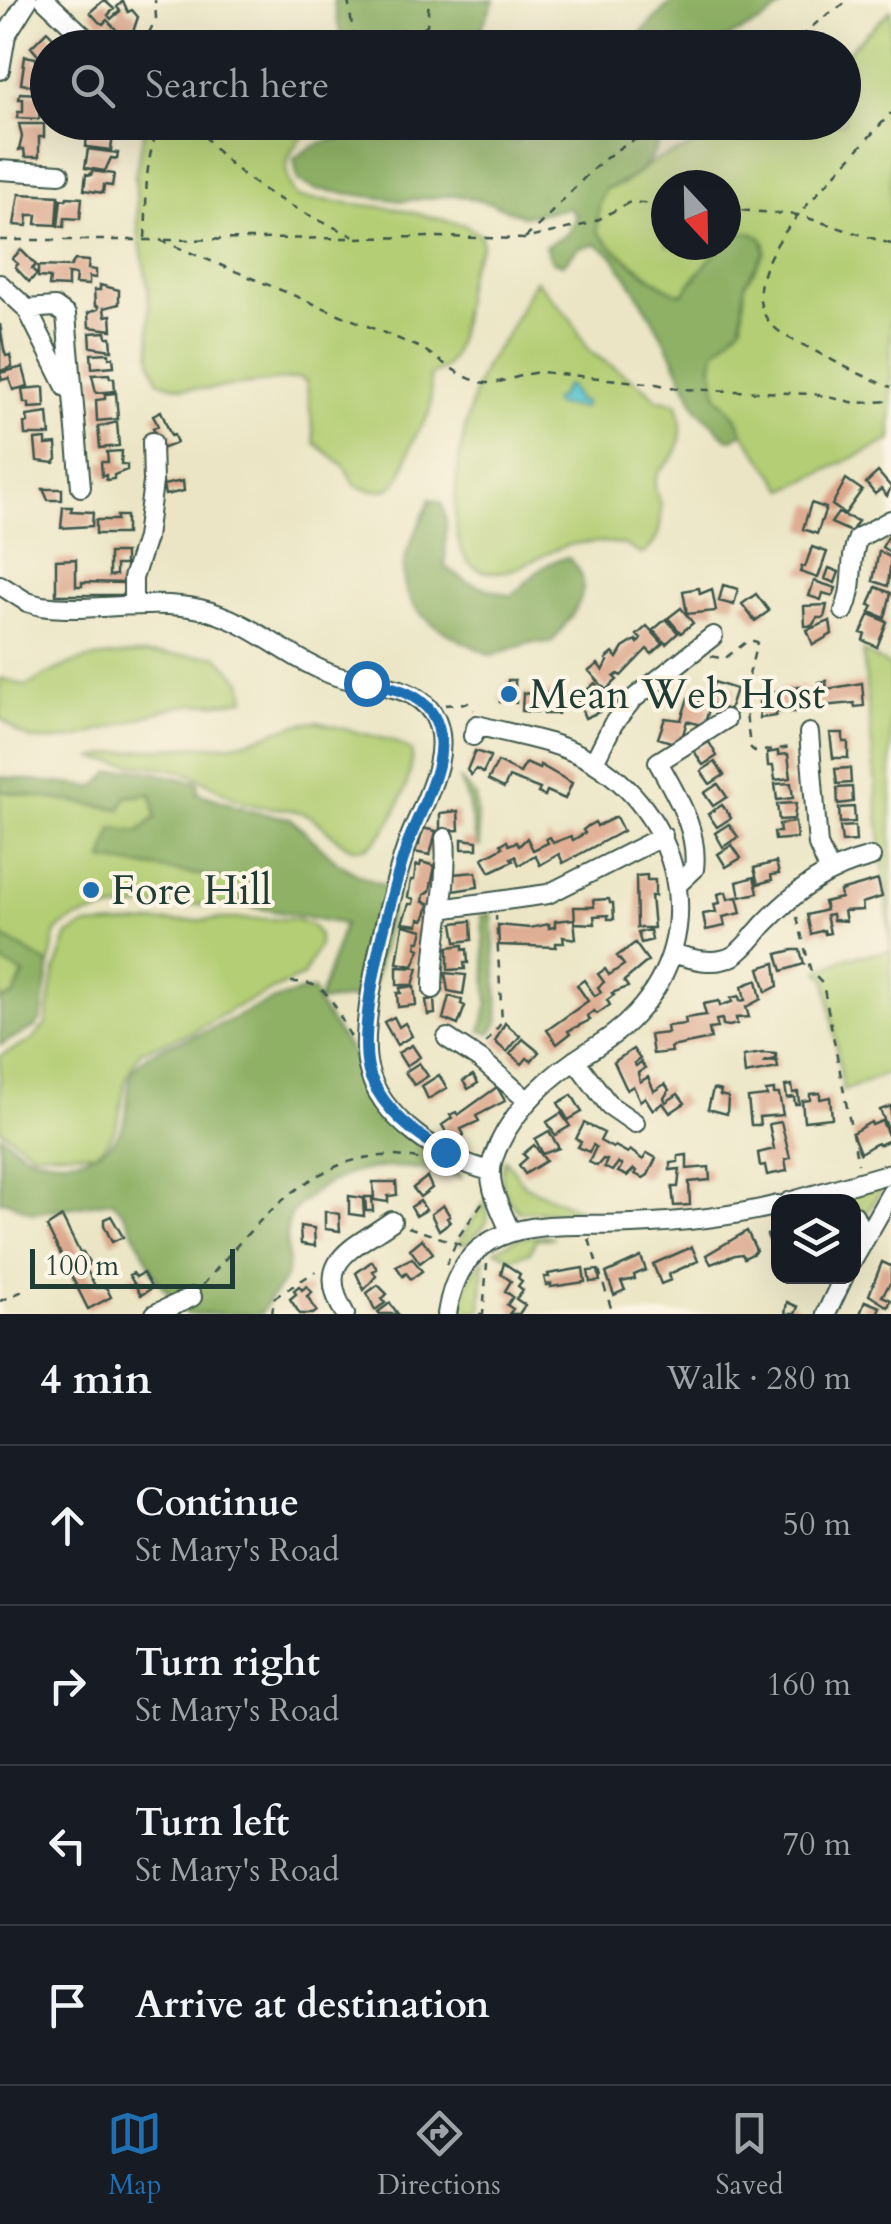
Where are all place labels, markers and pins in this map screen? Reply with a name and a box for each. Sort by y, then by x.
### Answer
place label: Mean Web Host [529,666,825,723]
marker: Mean Web Host [498,683,520,705]
place label: Fore Hill [111,862,272,919]
marker: Fore Hill [80,879,102,901]

